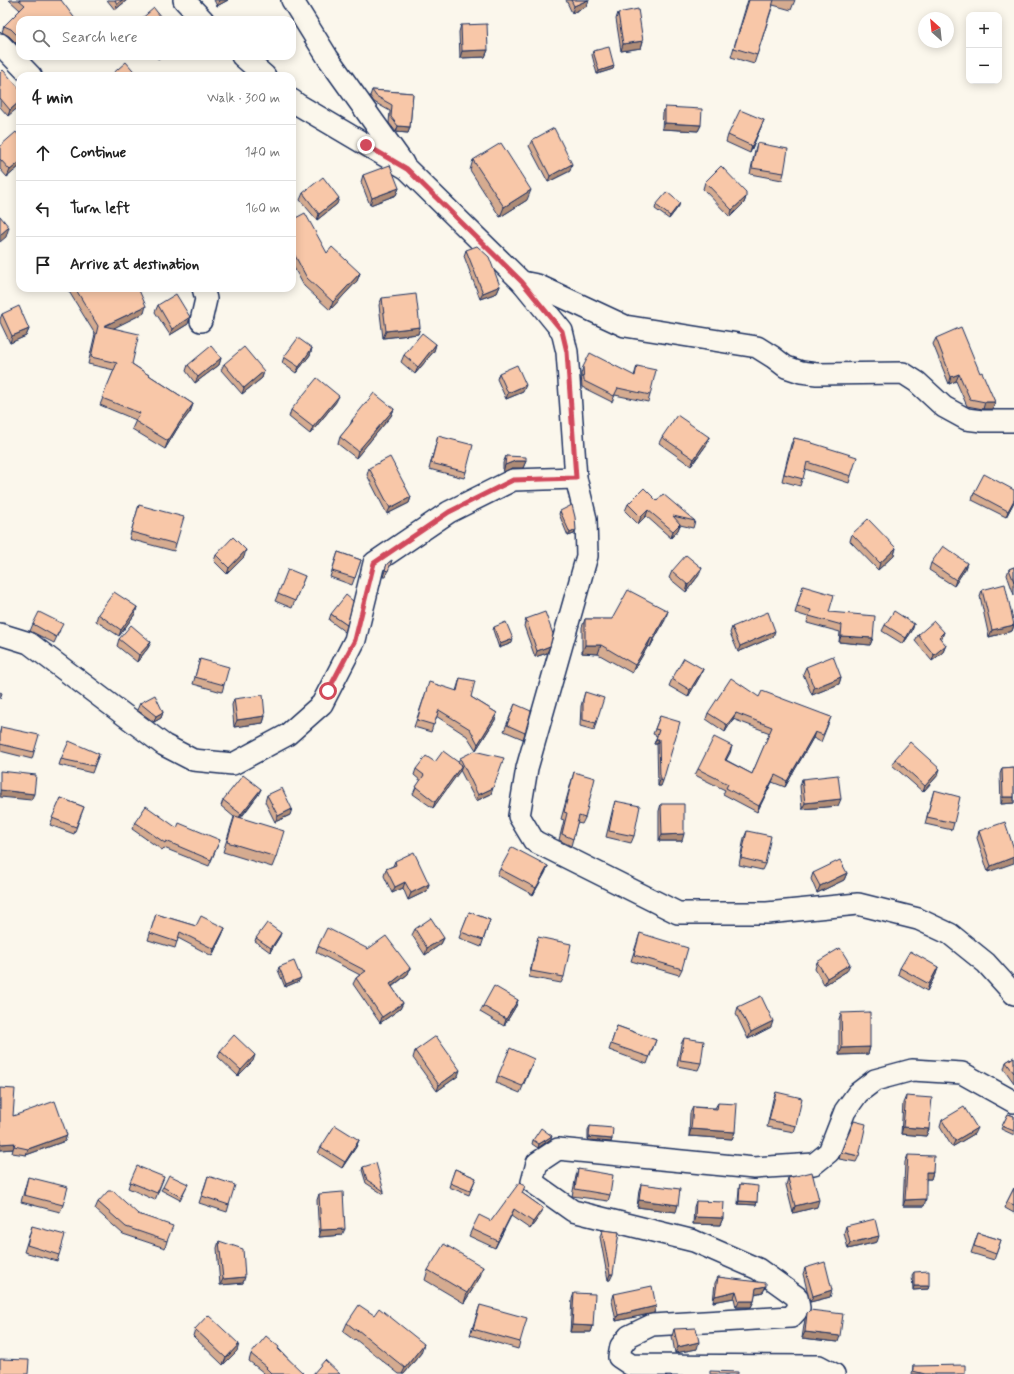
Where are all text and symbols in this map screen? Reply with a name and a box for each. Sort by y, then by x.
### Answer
north arrow [918,12,954,48]
map controls [966,12,1002,84]
button: + [966,12,1002,48]
search box [16,16,296,60]
icon: search [30,27,52,49]
text: Search here [62,28,138,48]
button: − [966,48,1002,84]
text: 4 min [32,87,73,109]
text: Walk · 300 m [207,90,280,107]
route end [357,136,375,154]
icon: ahead [32,142,54,164]
text: Continue [70,143,126,163]
text: 140 m [245,144,280,161]
icon: left [32,198,54,220]
text: Turn left [70,199,130,219]
text: 160 m [245,200,280,217]
icon: arrive [32,254,54,276]
text: Arrive at destination [70,255,199,275]
route start [319,682,337,700]

